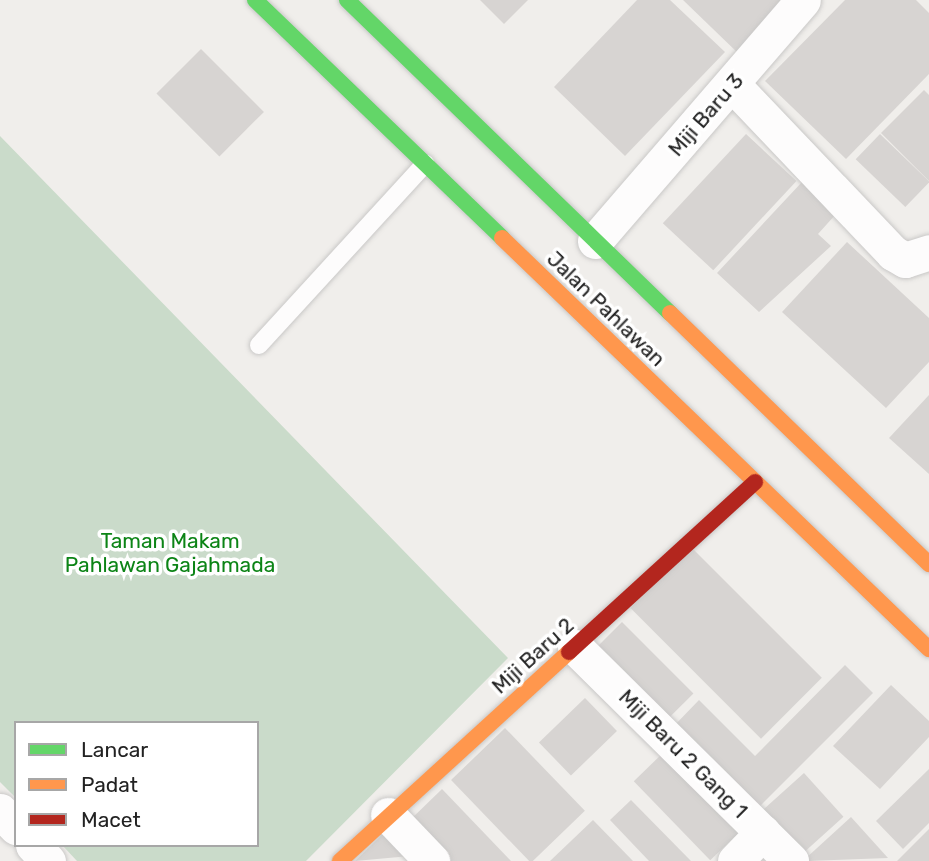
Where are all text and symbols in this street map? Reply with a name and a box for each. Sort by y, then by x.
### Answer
street label: Miji Baru 3 [663,68,749,162]
street label: Jalan Pahlawan [542,246,670,372]
park label: Taman Makam Pahlawan Gajahmada [65,528,275,578]
street label: Miji Baru 2 [487,613,579,699]
street label: Miji Baru 2 Gang 1 [613,684,753,824]
legend [14,721,259,847]
text: Lancar [81,737,148,762]
text: Padat [81,772,138,797]
text: Macet [81,807,141,832]

